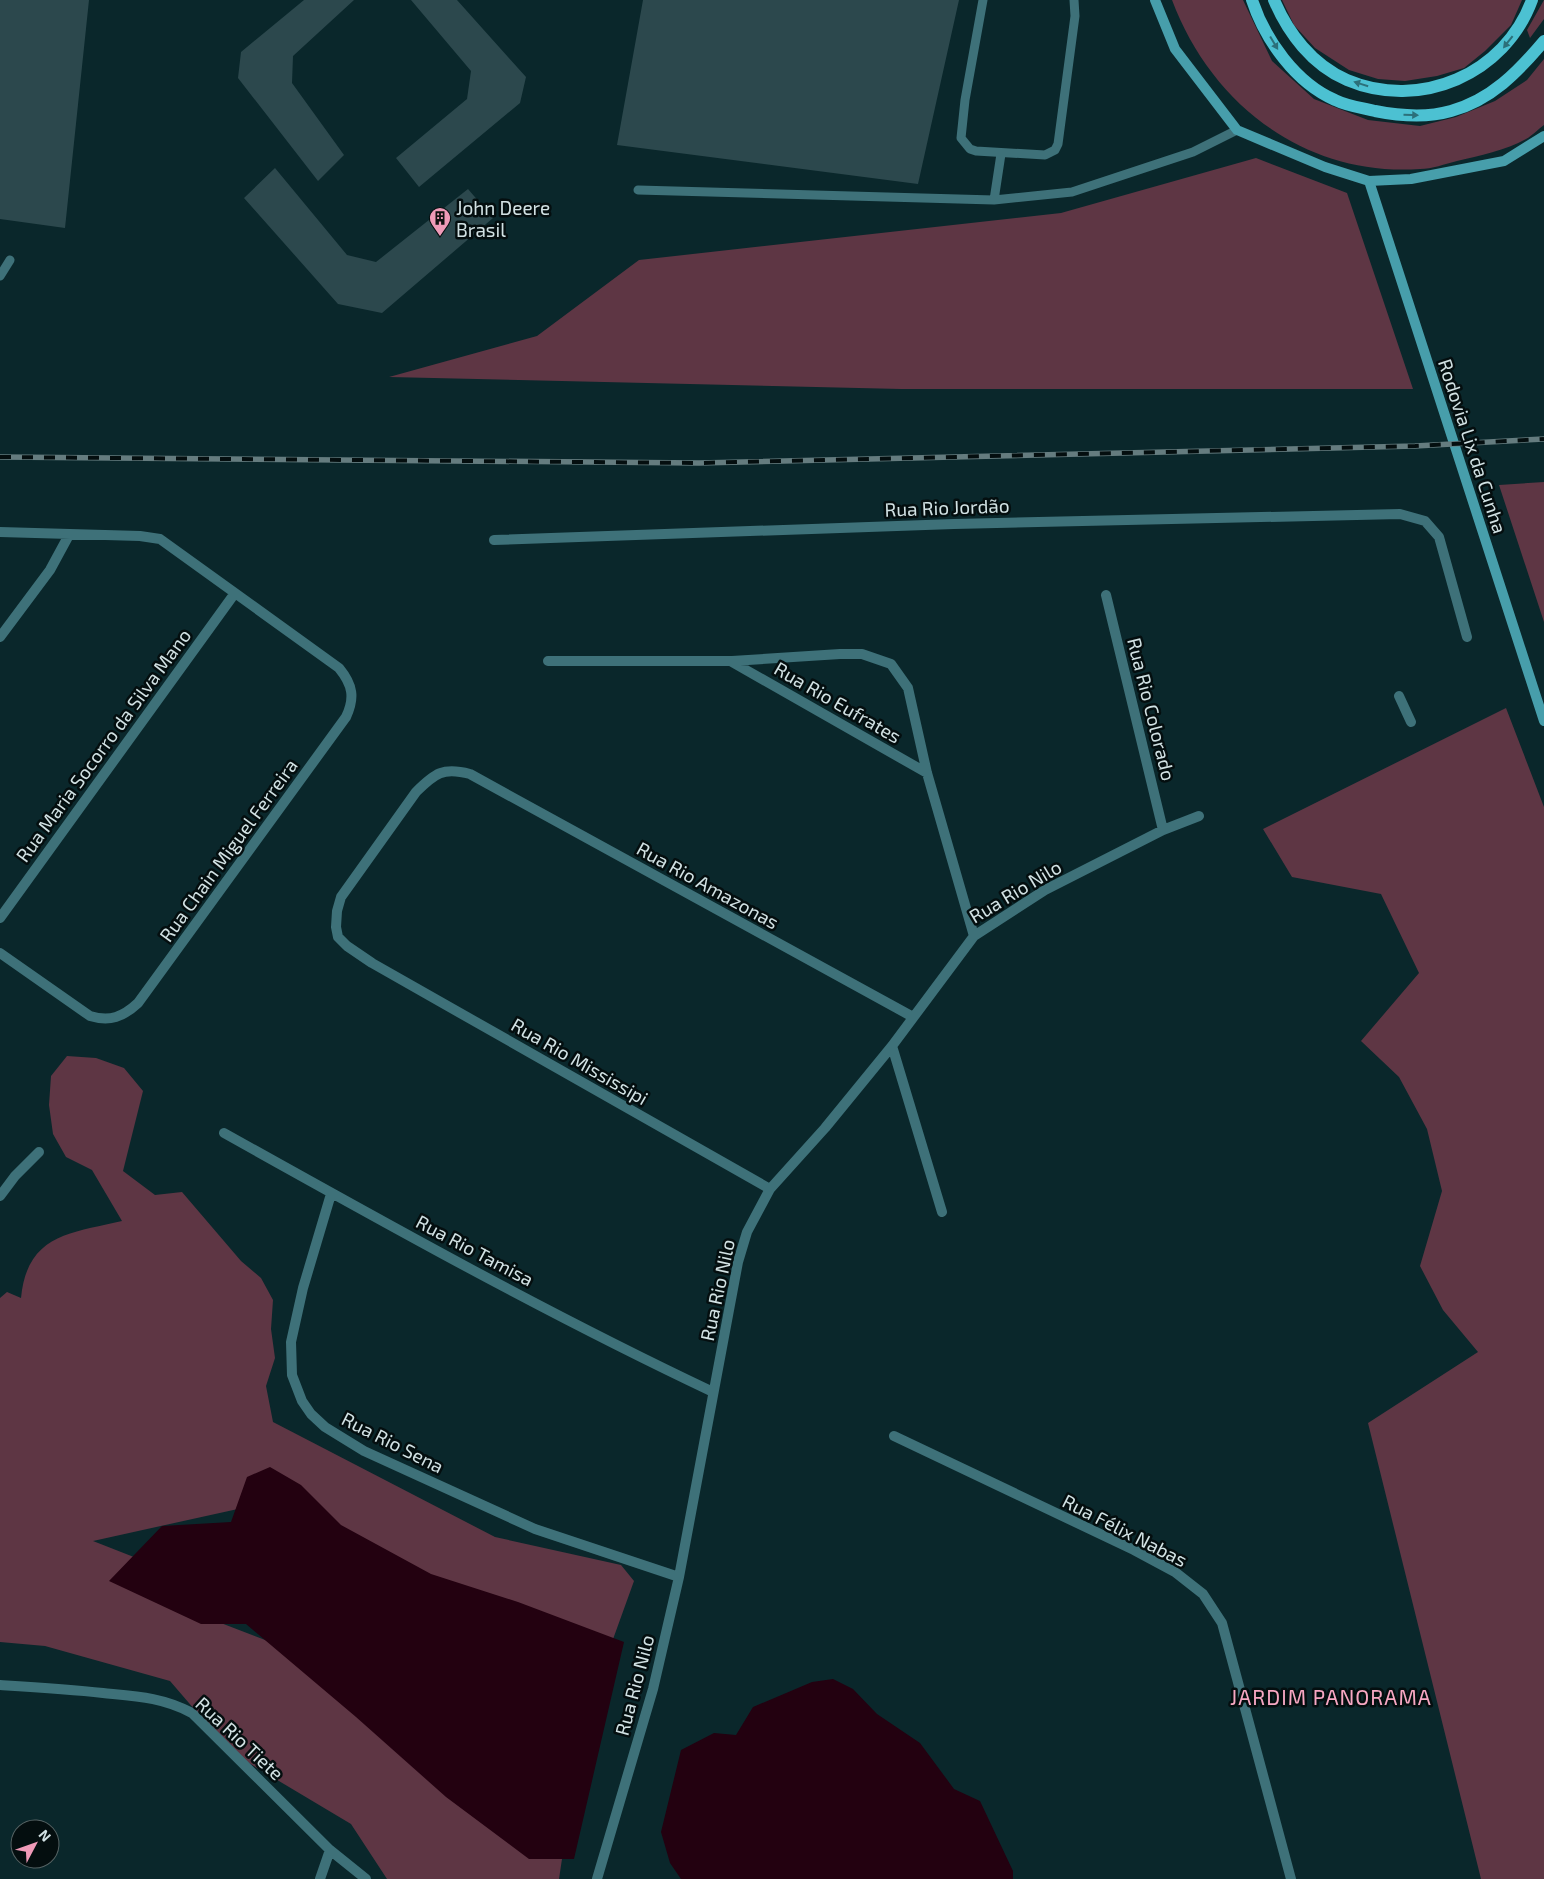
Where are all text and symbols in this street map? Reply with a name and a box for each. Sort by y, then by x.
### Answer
one-way arrow [1503,35,1513,49]
one-way arrow [1269,37,1278,50]
one-way arrow [1353,80,1368,87]
one-way arrow [1403,111,1419,119]
place label: John Deere Brasil [456,196,550,241]
building icon: John Deere Brasil [428,206,452,237]
street label: Rodovia Lix da Cunha [1434,356,1512,536]
street label: Rua Rio Jordão [884,493,1010,521]
street label: Rua Maria Socorro da Silva Mano [11,624,195,866]
street label: Rua Rio Colorado [1123,635,1181,783]
street label: Rua Rio Eufrates [771,656,905,748]
street label: Rua Chain Miguel Ferreira [154,754,302,946]
street label: Rua Rio Amazonas [633,836,783,934]
street label: Rua Rio Nilo [965,855,1065,927]
street label: Rua Rio Mississipi [508,1013,652,1109]
street label: Rua Rio Tamisa [412,1209,538,1291]
street label: Rua Rio Nilo [695,1237,739,1343]
street label: Rua Rio Sena [338,1407,448,1477]
street label: Rua Félix Nabas [1059,1489,1191,1571]
street label: Rua Rio Nilo [610,1632,658,1738]
district label: JARDIM PANORAMA [1230,1684,1432,1709]
street label: Rua Rio Tiete [191,1692,289,1784]
north arrow [10,1819,60,1869]
text: N [35,1826,55,1845]

